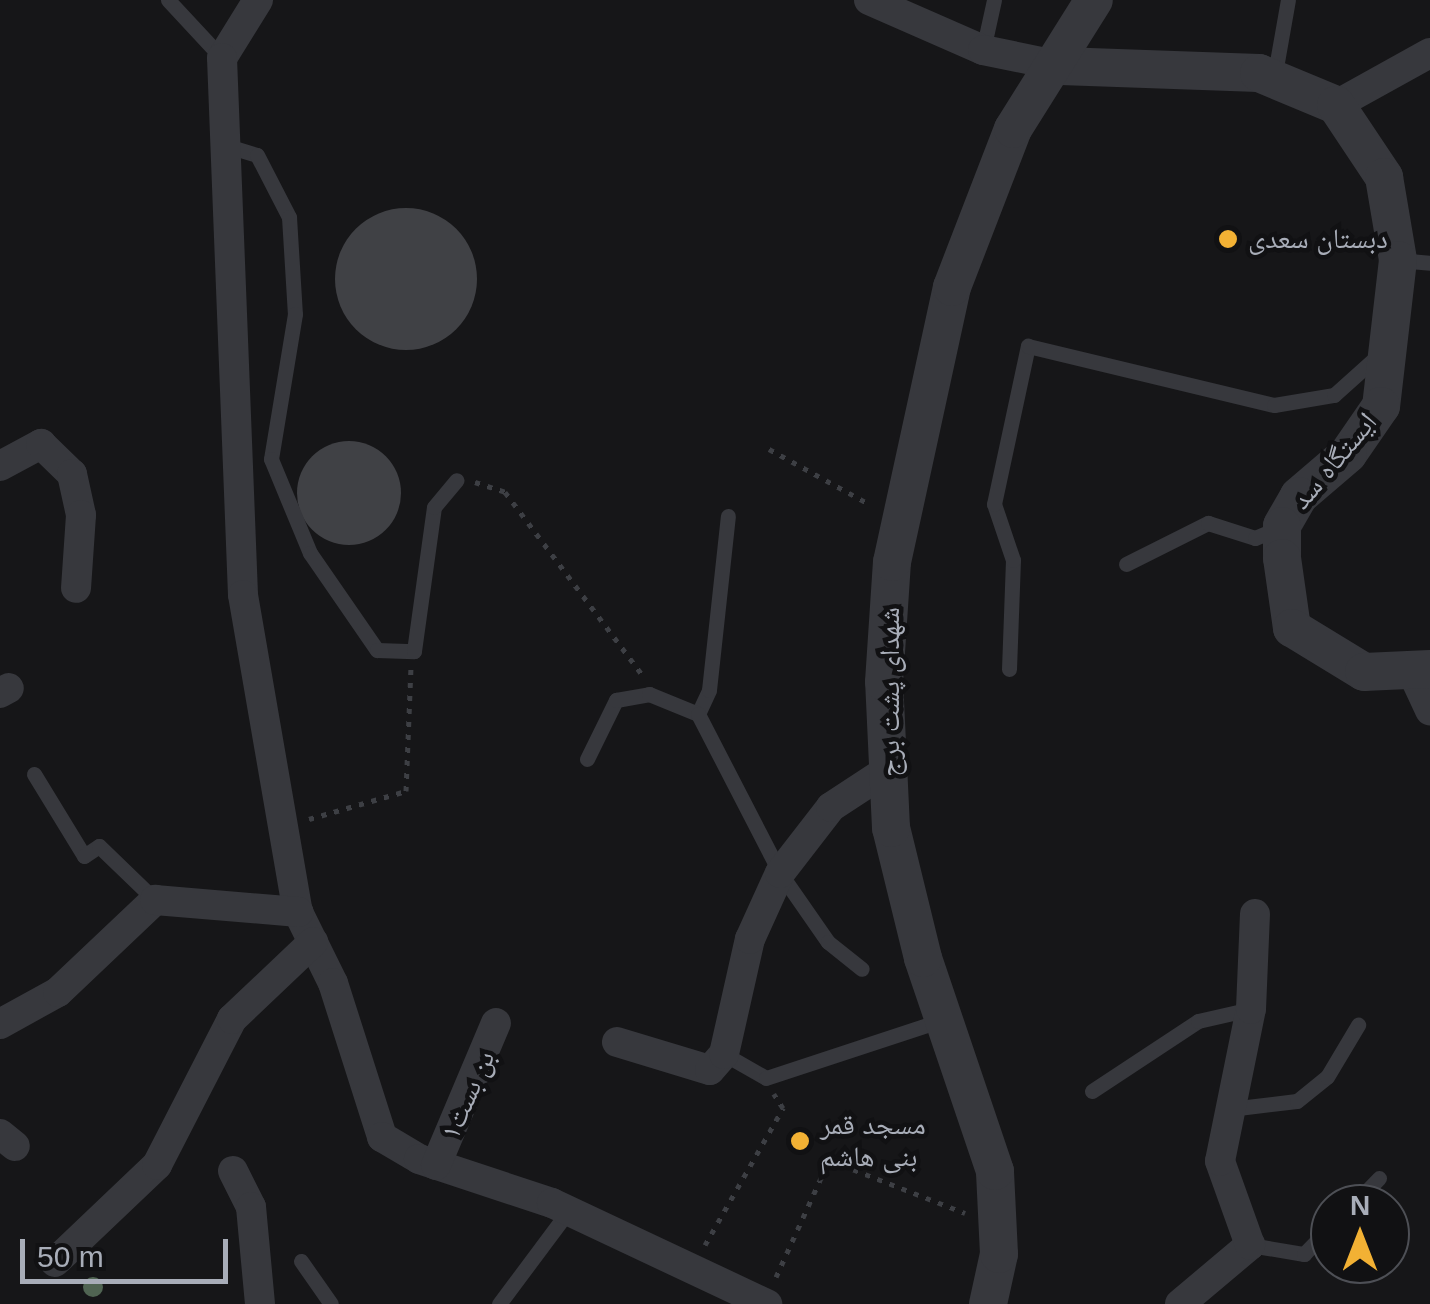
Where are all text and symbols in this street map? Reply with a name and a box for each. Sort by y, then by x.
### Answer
place label: دبستان سعدی [1248,222,1388,256]
marker: دبستان سعدی [1217,228,1239,250]
street label: ایستگاه سد [1284,406,1384,516]
street label: شهدای پشت برج [873,607,907,777]
street label: بن بست۱ [434,1045,502,1145]
place label: مسجد قمر بنی هاشم [820,1108,926,1174]
marker: مسجد قمر بنی هاشم [789,1130,811,1152]
north arrow [1310,1184,1410,1284]
text: N [1350,1190,1370,1221]
scale bar [25,1219,232,1281]
text: 50 m [37,1240,104,1273]

